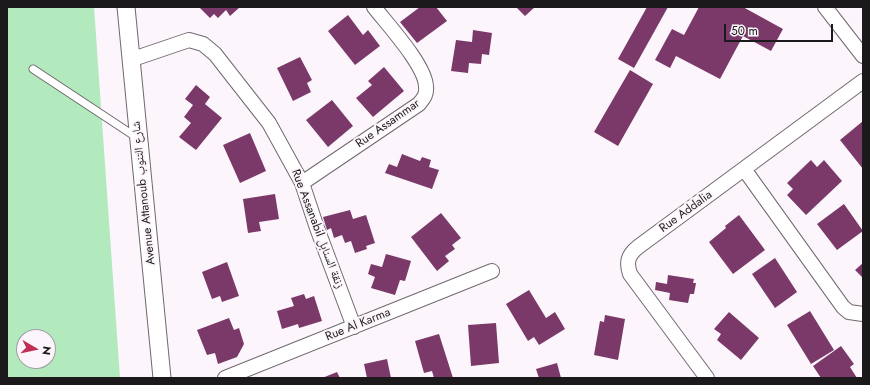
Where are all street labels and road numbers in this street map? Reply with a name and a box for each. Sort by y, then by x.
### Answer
street label: Rue Assammar [353,97,423,151]
street label: Avenue Attanoub شارع التنوب [129,120,159,266]
street label: Rue Assanabil زنقة السنابل [288,167,346,291]
street label: Rue Addalia [657,188,715,236]
street label: Rue Al Karma [323,305,393,345]

